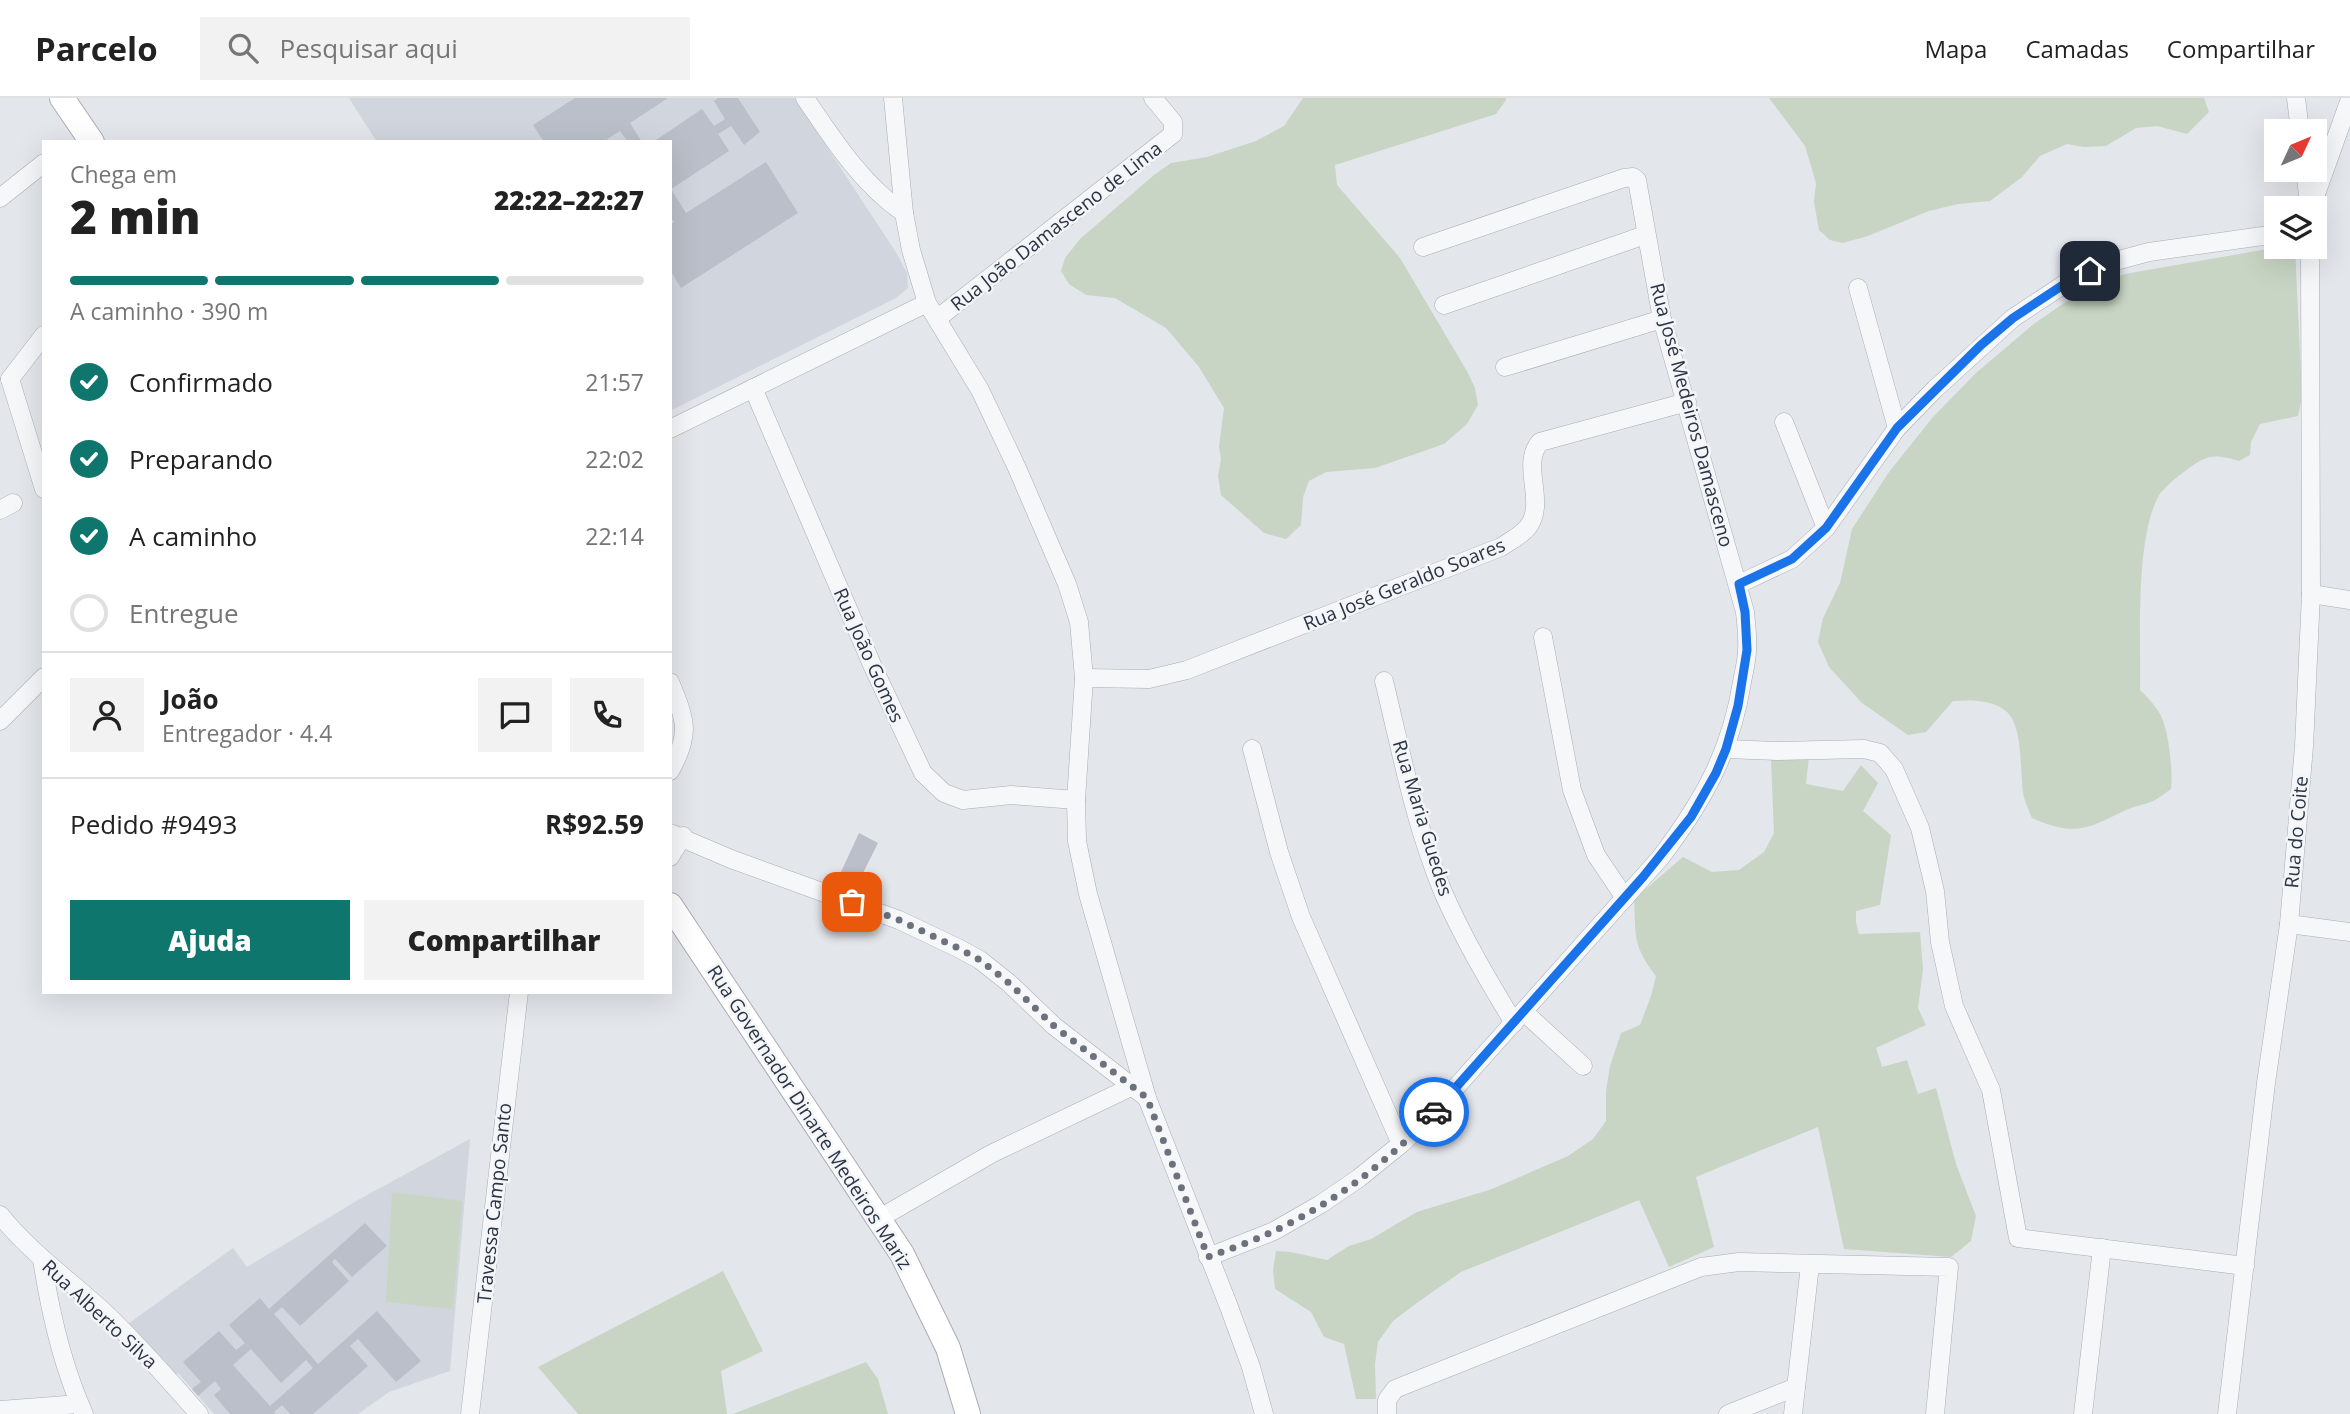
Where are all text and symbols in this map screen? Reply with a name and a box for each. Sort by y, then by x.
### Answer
search box [200,17,690,80]
text: Parcelo [35,26,158,71]
icon: search [224,29,262,67]
text: Pesquisar aqui [280,30,458,66]
text: Mapa [1924,32,1987,65]
text: Camadas [2025,32,2129,65]
text: Compartilhar [2167,32,2315,65]
north arrow [2264,119,2328,182]
map controls [2264,119,2327,259]
street label: Rua João Damasceno de Lima [945,135,1167,317]
text: Chega em [70,158,177,190]
text: 22:22–22:27 [494,182,644,218]
text: 2 min [70,185,201,247]
button: layers [2264,196,2327,259]
pin [2060,241,2120,301]
icon: home [2071,252,2109,290]
street label: Rua José Medeiros Damasceno [1644,280,1740,550]
text: A caminho · 390 m [70,295,268,327]
icon: check [70,363,108,401]
text: Confirmado [129,364,273,400]
text: 21:57 [585,366,644,398]
icon: check [70,440,108,478]
text: Preparando [129,441,273,477]
text: 22:02 [585,443,644,475]
icon: check [70,517,108,555]
text: A caminho [129,518,257,554]
text: 22:14 [585,520,644,552]
street label: Rua José Geraldo Soares [1299,532,1509,636]
street label: Rua João Gomes [828,584,910,726]
text: Entregue [129,595,239,631]
button: person [70,678,144,752]
button: chat [478,678,552,752]
button: phone [570,678,644,752]
text: João [162,681,219,717]
text: Entregador · 4.4 [162,717,332,749]
street label: Rua Maria Guedes [1387,737,1459,899]
street label: Rua do Coite [2278,775,2314,889]
text: Pedido #9493 [70,806,237,842]
text: R$92.59 [545,806,644,842]
pin [822,872,882,932]
icon: bag [833,883,871,921]
button: Ajuda [70,900,350,980]
button: Compartilhar [364,900,644,980]
street label: Rua Governador Dinarte Medeiros Mariz [702,960,918,1274]
courier [1399,1077,1469,1147]
icon: car [1415,1093,1453,1131]
street label: Travessa Campo Santo [471,1101,517,1305]
street label: Rua Alberto Silva [37,1254,163,1374]

